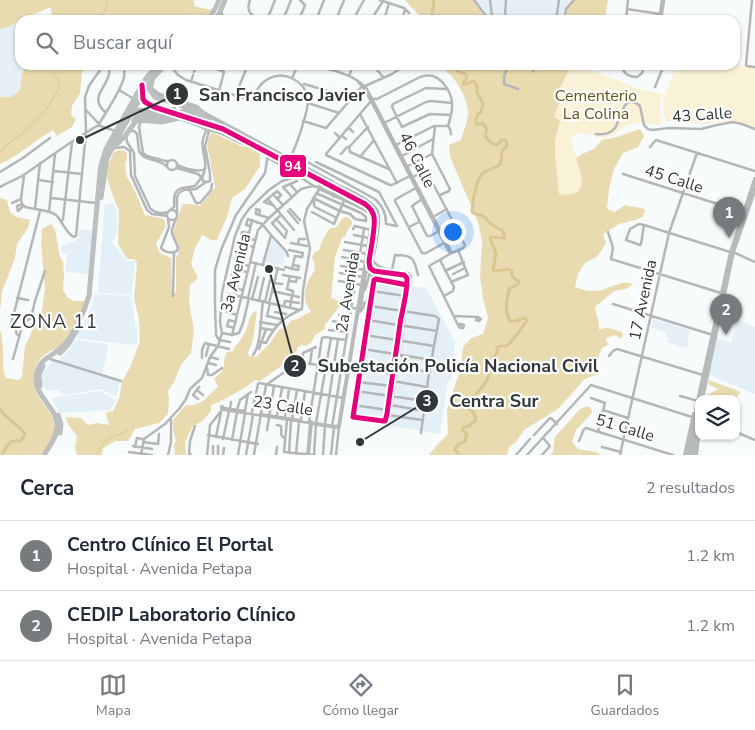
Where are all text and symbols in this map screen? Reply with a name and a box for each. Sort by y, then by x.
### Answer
search box [15,15,740,70]
icon: search [33,29,61,57]
text: Buscar aquí [73,30,172,56]
callout: San Francisco Javier [164,78,375,111]
text: San Francisco Javier [199,83,365,107]
text: 1 [172,84,182,104]
park label: Cementerio La Colina [555,85,637,125]
street label: 43 Calle [671,102,733,128]
street label: 46 Calle [394,128,440,192]
line badge: 94 [279,154,307,178]
text: 94 [285,157,302,176]
street label: 45 Calle [642,159,706,199]
pin: 1 [713,197,745,238]
your location [440,219,466,245]
street label: 3a Avenida [216,231,256,315]
street label: 2a Avenida [331,250,365,334]
street label: 17 Avenida [624,258,662,342]
pin: 2 [710,294,742,335]
district label: ZONA 11 [10,309,98,335]
callout: Subestación Policía Nacional Civil [283,349,609,382]
text: Subestación Policía Nacional Civil [318,354,599,378]
text: 2 [290,356,300,376]
callout: Centra Sur [414,384,549,417]
text: Centra Sur [449,389,539,413]
street label: 23 Calle [252,390,314,422]
text: 3 [422,391,432,411]
map controls [695,395,740,440]
button: layers [695,395,740,440]
street label: 51 Calle [593,409,657,447]
text: Cerca [20,474,74,502]
text: 2 resultados [646,477,735,499]
text: Centro Clínico El Portal [67,532,273,558]
text: 1 [31,545,41,567]
text: 1.2 km [686,545,735,567]
text: Hospital · Avenida Petapa [67,558,252,580]
text: CEDIP Laboratorio Clínico [67,602,296,628]
text: 2 [31,615,41,637]
text: 1.2 km [686,615,735,637]
text: Hospital · Avenida Petapa [67,628,252,650]
tab: Mapa [96,671,131,720]
tab: Cómo llegar [322,671,399,720]
tab: Guardados [591,671,659,720]

